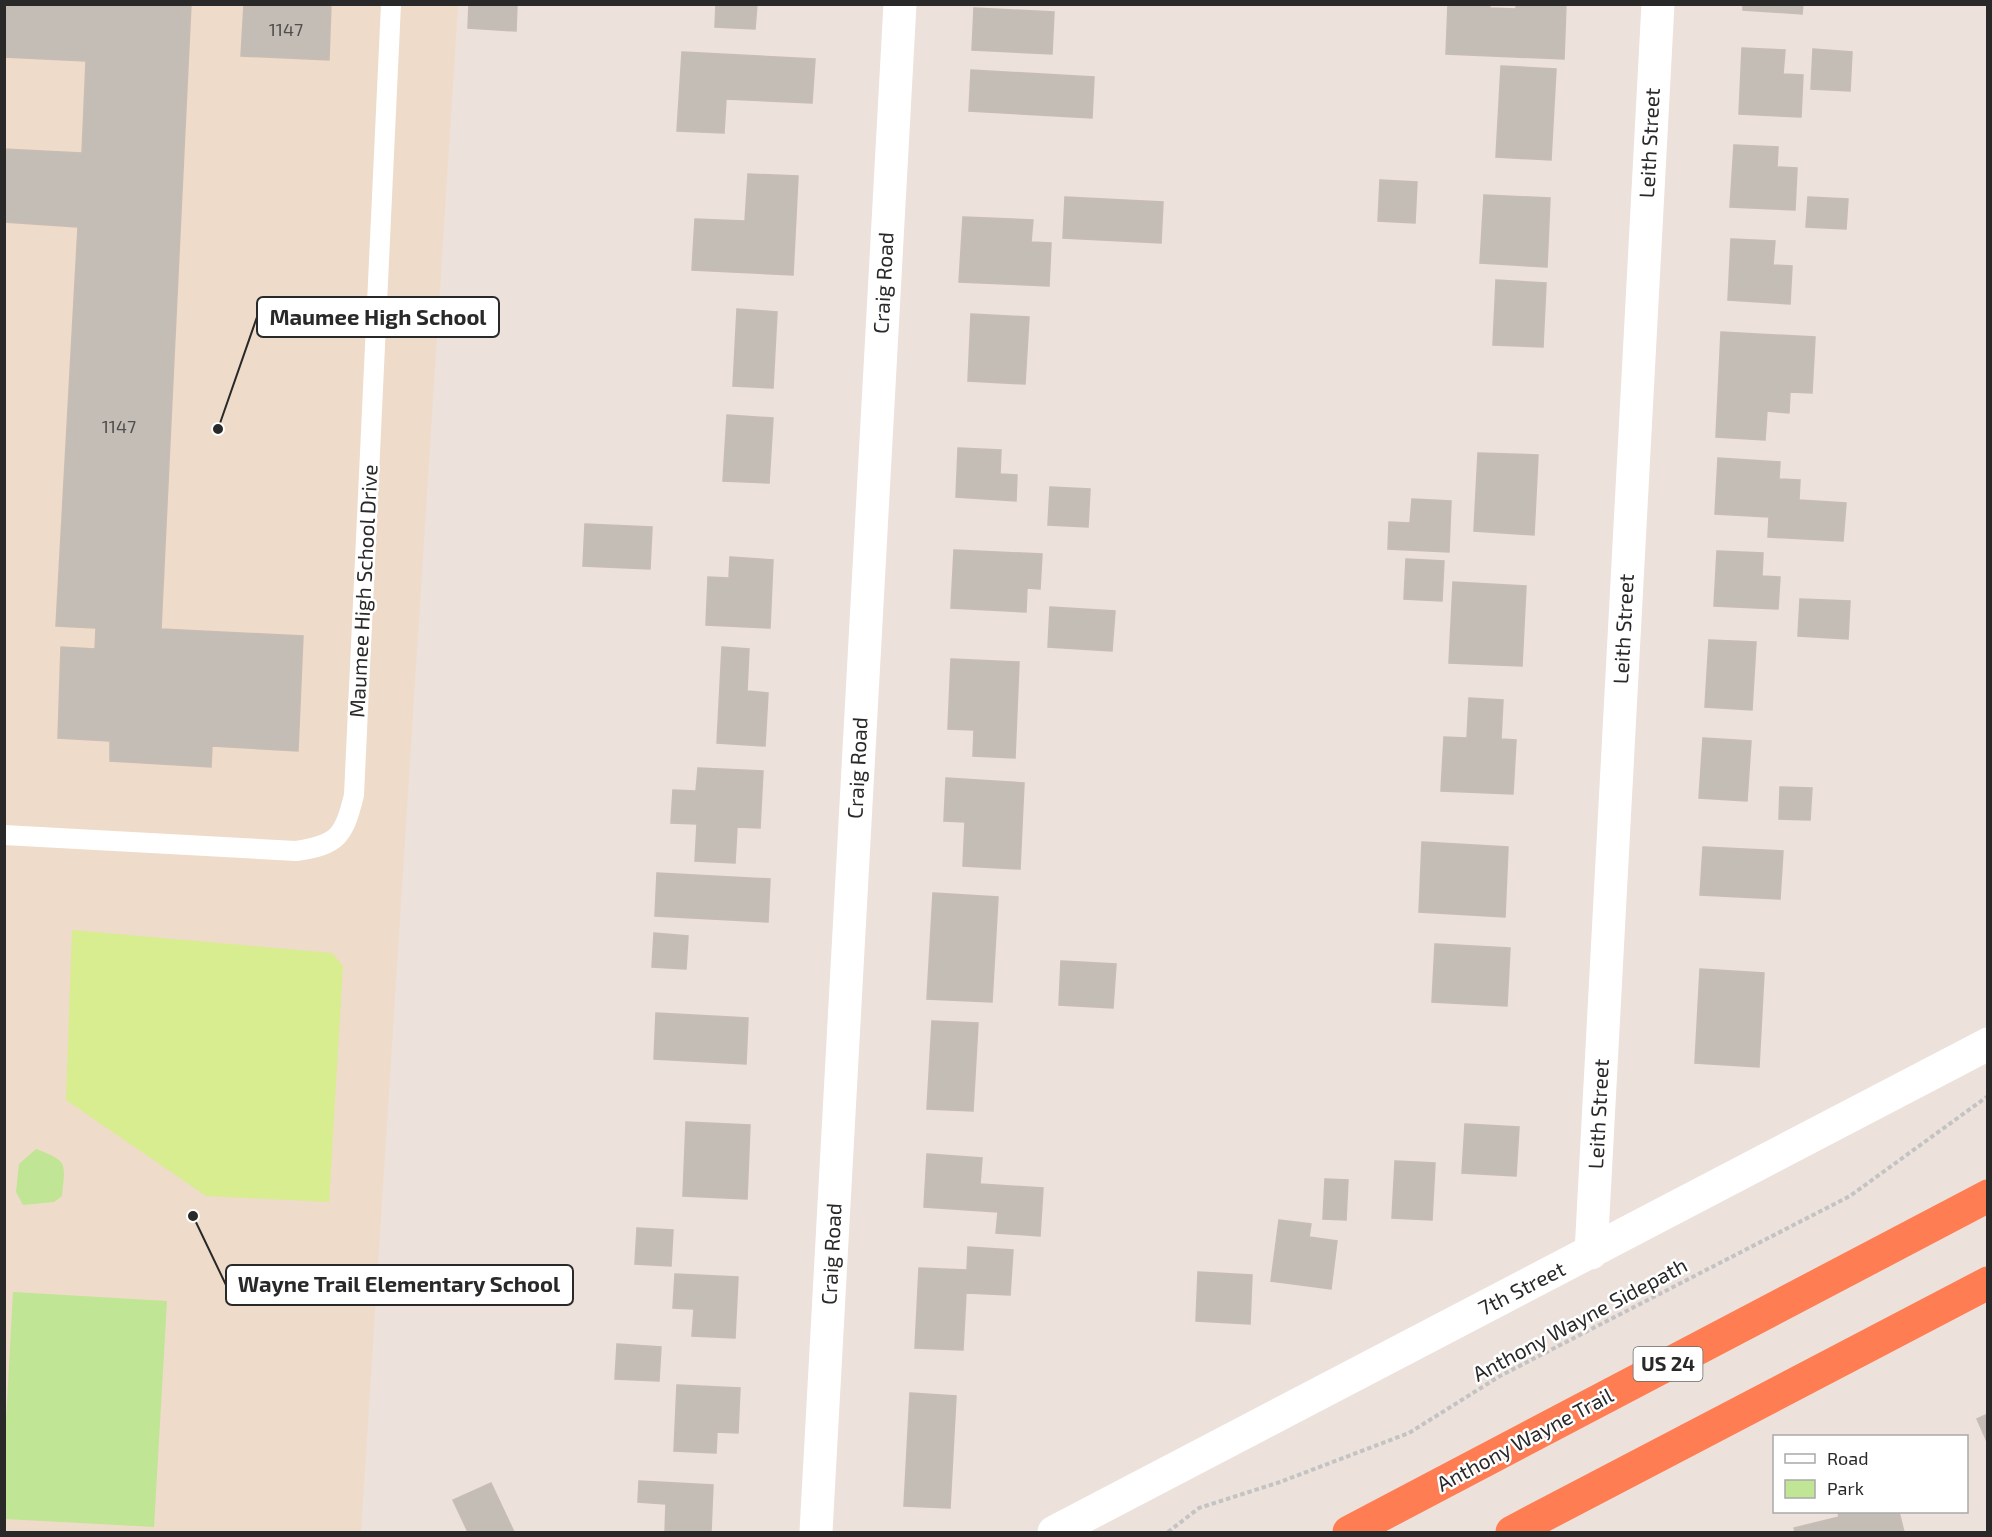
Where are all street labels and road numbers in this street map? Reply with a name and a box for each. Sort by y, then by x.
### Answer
street label: Leith Street [1633,87,1664,199]
street label: Craig Road [867,231,898,334]
street label: Maumee High School Drive [343,464,382,718]
street label: Leith Street [1607,573,1638,685]
street label: Craig Road [841,716,872,819]
street label: Leith Street [1582,1058,1613,1170]
street label: Craig Road [815,1202,846,1305]
street label: Anthony Wayne Sidepath [1468,1251,1691,1386]
street label: 7th Street [1474,1255,1569,1320]
road number: US 24 [1634,1347,1702,1381]
street label: Anthony Wayne Trail [1432,1381,1617,1496]

